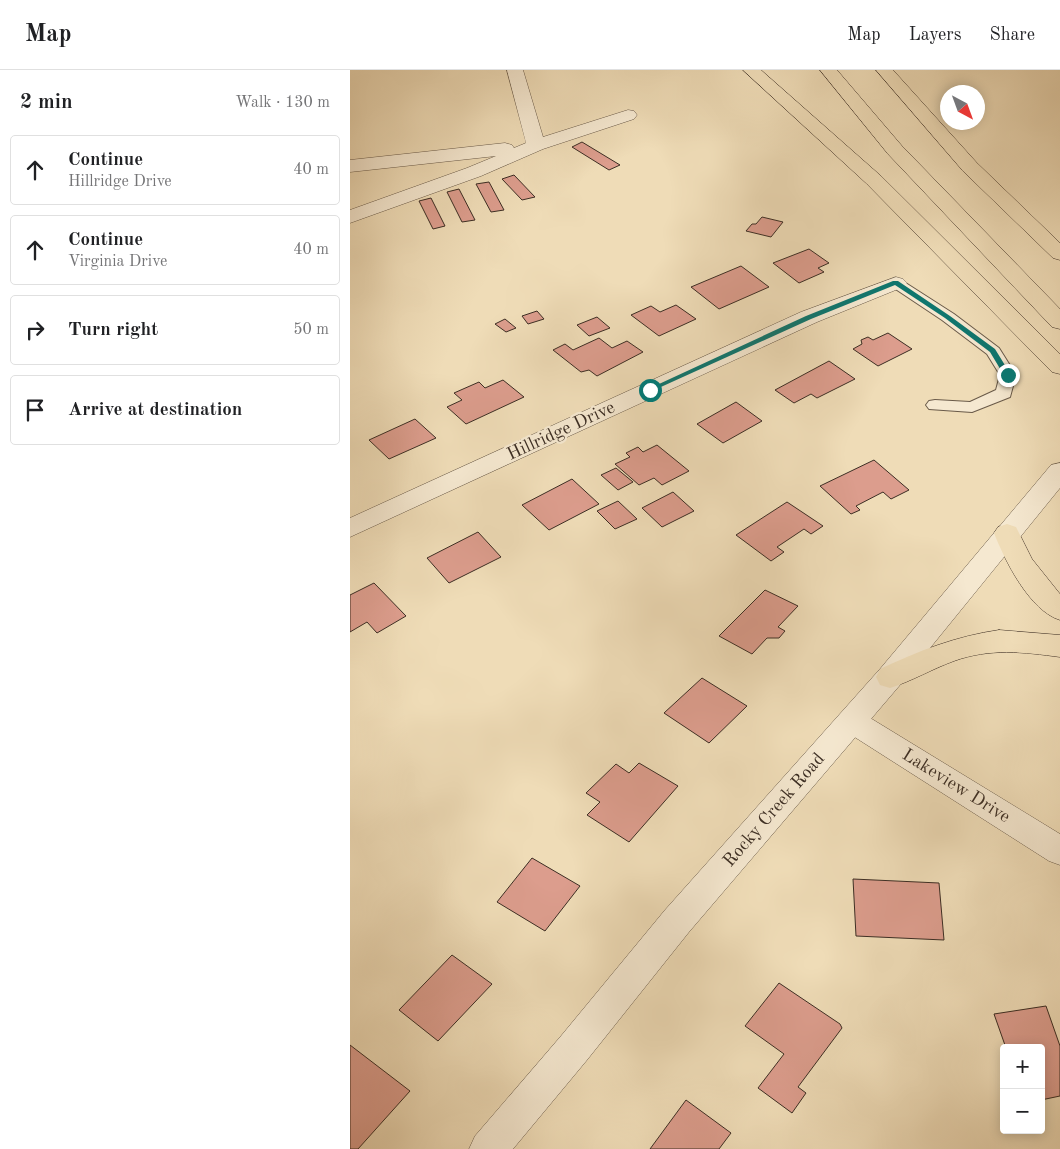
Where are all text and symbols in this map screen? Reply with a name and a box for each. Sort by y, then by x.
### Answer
text: Map [25,23,72,47]
text: Map [847,26,881,44]
text: Layers [909,26,961,44]
text: Share [989,26,1035,44]
north arrow [940,85,985,130]
text: 2 min [20,92,73,113]
text: Walk · 130 m [235,95,330,111]
text: Continue [68,151,143,170]
icon: ahead [21,156,49,184]
text: 40 m [293,162,329,178]
text: Hillridge Drive [68,174,172,190]
text: Continue [68,231,143,250]
icon: ahead [21,236,49,264]
text: 40 m [293,242,329,258]
text: Virginia Drive [68,254,167,270]
icon: right [21,316,49,344]
text: Turn right [68,321,158,340]
text: 50 m [293,322,329,338]
route end [997,364,1020,387]
route start [639,379,662,402]
icon: arrive [21,396,49,424]
street label: Hillridge Drive [504,398,618,464]
text: Arrive at destination [68,401,242,420]
street label: Lakeview Drive [899,746,1013,826]
street label: Rocky Creek Road [720,750,828,870]
map controls [1000,1044,1045,1134]
button: + [1000,1044,1045,1089]
button: − [1000,1089,1045,1134]

